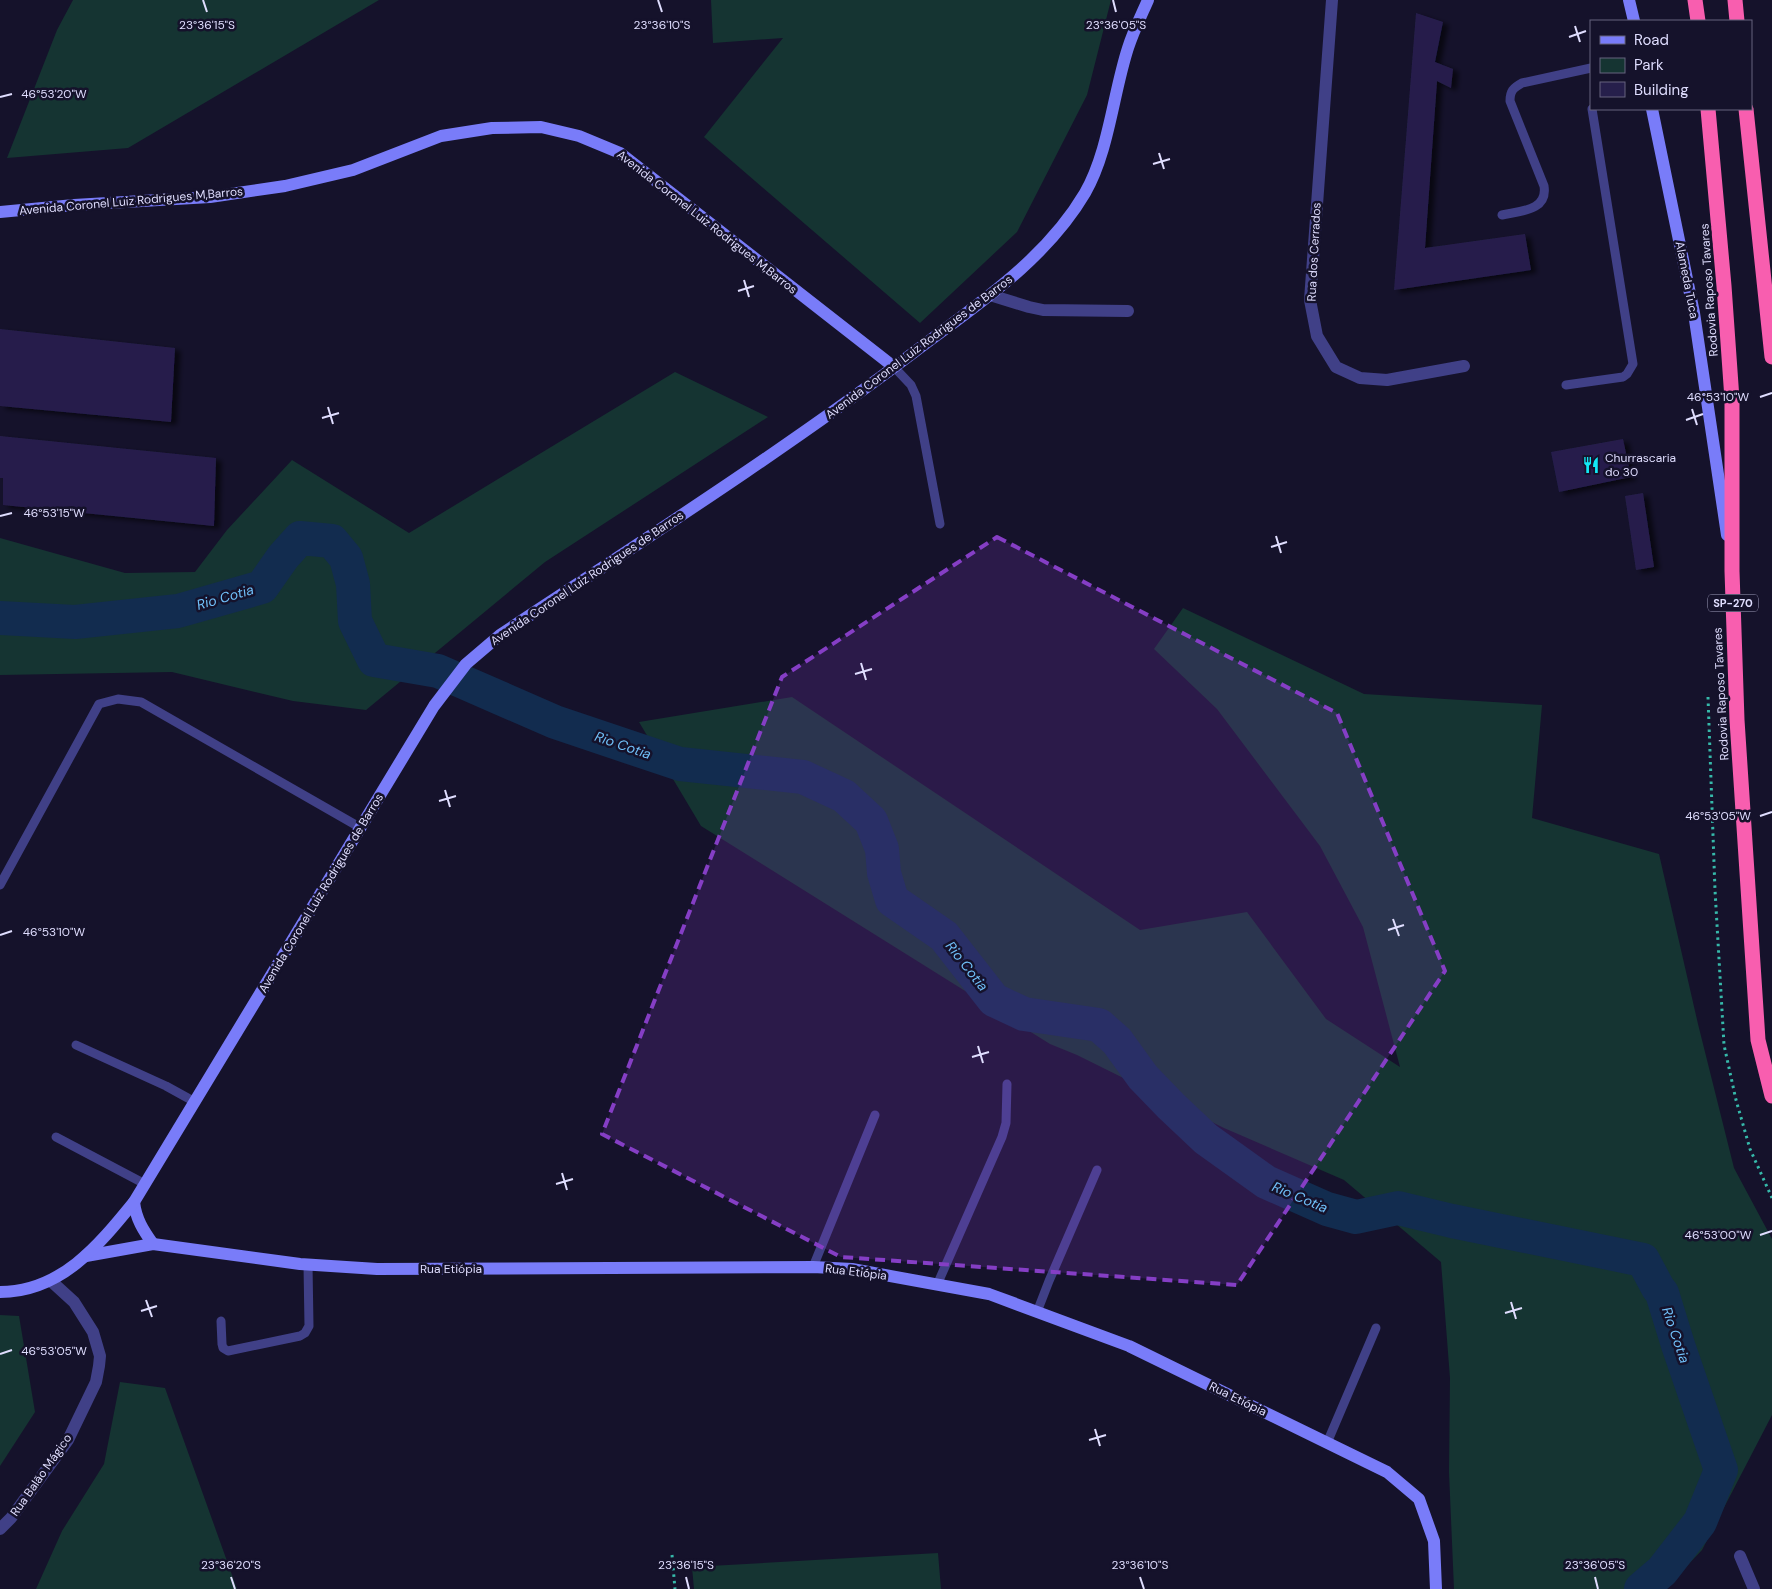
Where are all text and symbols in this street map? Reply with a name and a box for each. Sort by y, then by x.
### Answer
text: 23°36'15"S [179,17,235,33]
text: 23°36'10"S [633,17,691,33]
text: 23°36'05"S [1086,17,1146,33]
legend [1590,20,1752,110]
text: Road [1634,30,1669,50]
text: Park [1634,55,1664,75]
text: Building [1634,80,1689,100]
text: 46°53'20"W [21,86,87,102]
street label: Avenida Coronel Luiz Rodrigues M,Barros [614,147,800,297]
street label: Avenida Coronel Luiz Rodrigues M,Barros [18,183,244,219]
street label: Rua dos Cerrados [1303,202,1325,302]
street label: Rodovia Raposo Tavares [1696,223,1722,357]
street label: Alameda Tuca [1672,240,1702,320]
street label: Avenida Coronel Luiz Rodrigues de Barros [822,271,1016,423]
text: 46°53'10"W [1687,389,1750,405]
place label: Churrascaria do 30 [1605,450,1676,480]
restaurant icon: Churrascaria do 30 [1581,455,1601,475]
text: 46°53'15"W [23,505,85,521]
street label: Avenida Coronel Luiz Rodrigues de Barros [487,507,687,649]
water label: Rio Cotia [194,580,256,614]
road number: SP-270 [1708,594,1758,612]
street label: Rodovia Raposo Tavares [1710,627,1732,761]
water label: Rio Cotia [592,727,654,763]
street label: Avenida Coronel Luiz Rodrigues de Barros [255,790,387,996]
text: 46°53'05"W [1685,808,1751,824]
text: 46°53'10"W [23,924,86,940]
water label: Rio Cotia [942,937,992,995]
water label: Rio Cotia [1269,1177,1331,1217]
text: 46°53'00"W [1685,1227,1752,1243]
street label: Rua Etiópia [824,1260,888,1284]
street label: Rua Etiópia [420,1261,482,1277]
water label: Rio Cotia [1658,1304,1694,1366]
text: 46°53'05"W [21,1343,87,1359]
street label: Rua Etiópia [1207,1378,1269,1420]
street label: Rua Balão Mágico [7,1431,75,1519]
text: 23°36'20"S [201,1557,261,1573]
text: 23°36'15"S [658,1557,714,1573]
text: 23°36'10"S [1111,1557,1169,1573]
text: 23°36'05"S [1565,1557,1625,1573]

